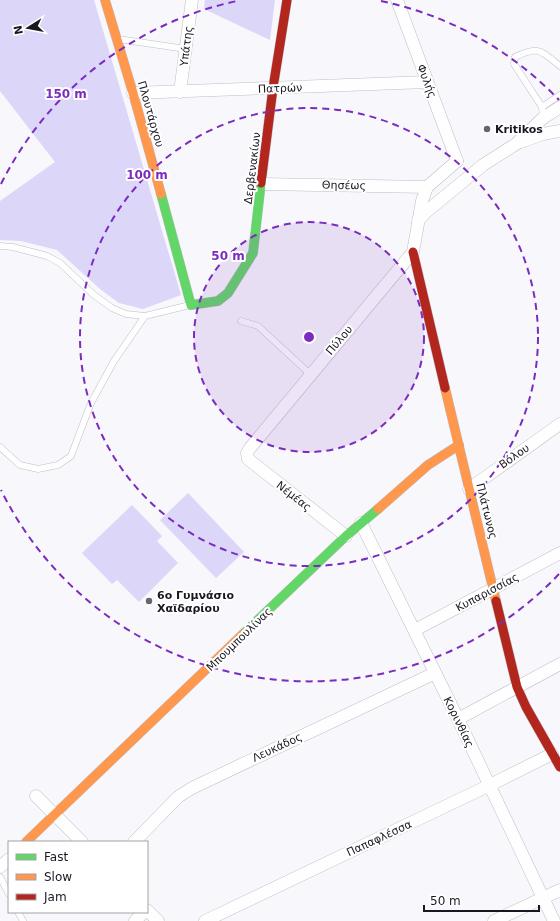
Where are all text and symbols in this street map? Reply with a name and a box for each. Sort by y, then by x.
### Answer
north arrow [8,8,48,48]
text: N [11,24,26,36]
street label: Υπάτης [177,25,195,68]
street label: Φυλής [414,63,439,100]
street label: Πλουτάρχου [135,80,166,149]
street label: Πατρών [258,81,302,96]
text: 150 m [45,87,87,101]
place label: Kritikos [495,123,543,136]
marker: Kritikos [482,124,492,134]
street label: Δερβενακίων [242,131,263,205]
text: 100 m [126,168,168,182]
street label: Θησέως [322,179,366,192]
text: 50 m [211,249,245,263]
street label: Πύλου [323,323,355,358]
centre of rings [302,330,316,344]
street label: Βόλου [497,441,532,471]
street label: Νέμέας [274,479,314,514]
street label: Πλάτωνος [473,482,500,540]
street label: Κυπαρισσίας [453,570,521,615]
place label: 6ο Γυμνάσιο Χαϊδαρίου [157,589,234,615]
marker: 6ο Γυμνάσιο Χαϊδαρίου [144,596,154,606]
street label: Μπουμπουλίνας [204,605,275,674]
street label: Κορινθίας [441,695,476,750]
street label: Λευκάδος [250,730,304,765]
street label: Παπαφλέσσα [345,818,414,859]
legend [8,841,148,913]
text: Fast [44,850,68,864]
text: Slow [44,870,72,884]
scale bar [424,887,539,913]
text: Jam [43,890,67,904]
text: 50 m [430,894,461,908]

